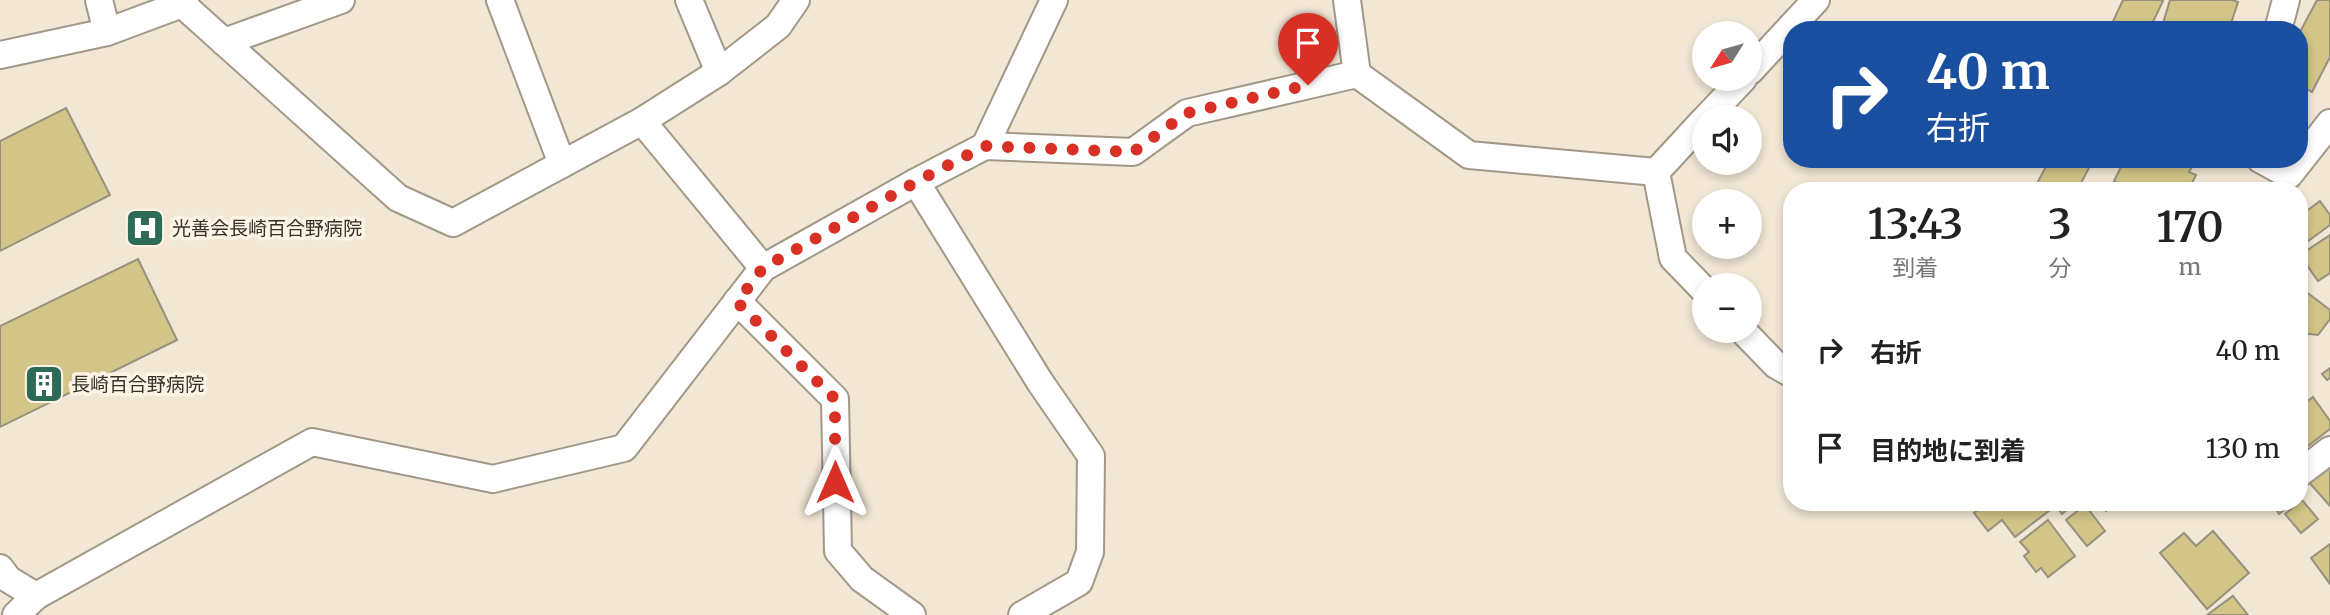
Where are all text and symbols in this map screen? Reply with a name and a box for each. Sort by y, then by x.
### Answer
pin [1278,13,1338,85]
north arrow [1692,21,1762,91]
map controls [1692,21,1762,343]
icon: arrive [1289,24,1327,62]
text: 40 m [1926,41,2050,102]
icon: right [1811,49,1902,140]
button: sound [1692,105,1762,175]
text: 右折 [1926,108,1990,148]
button: + [1692,189,1762,259]
text: 13:43 [1867,198,1963,250]
text: 3 [2048,198,2072,250]
text: 170 [2156,201,2224,253]
hospital icon: 光善会長崎百合野病院 [124,207,166,249]
place label: 光善会長崎百合野病院 [172,216,362,240]
text: m [2178,252,2201,281]
text: 到着 [1892,253,1938,282]
text: 分 [2048,253,2071,282]
button: − [1692,273,1762,343]
icon: right [1811,331,1849,369]
text: 40 m [2216,334,2280,367]
text: 右折 [1870,336,1922,369]
building icon: 長崎百合野病院 [23,363,65,405]
place label: 長崎百合野病院 [71,372,204,396]
icon: arrive [1811,429,1849,467]
text: 130 m [2206,432,2280,465]
text: 目的地に到着 [1870,434,2026,467]
position arrow [798,445,872,519]

